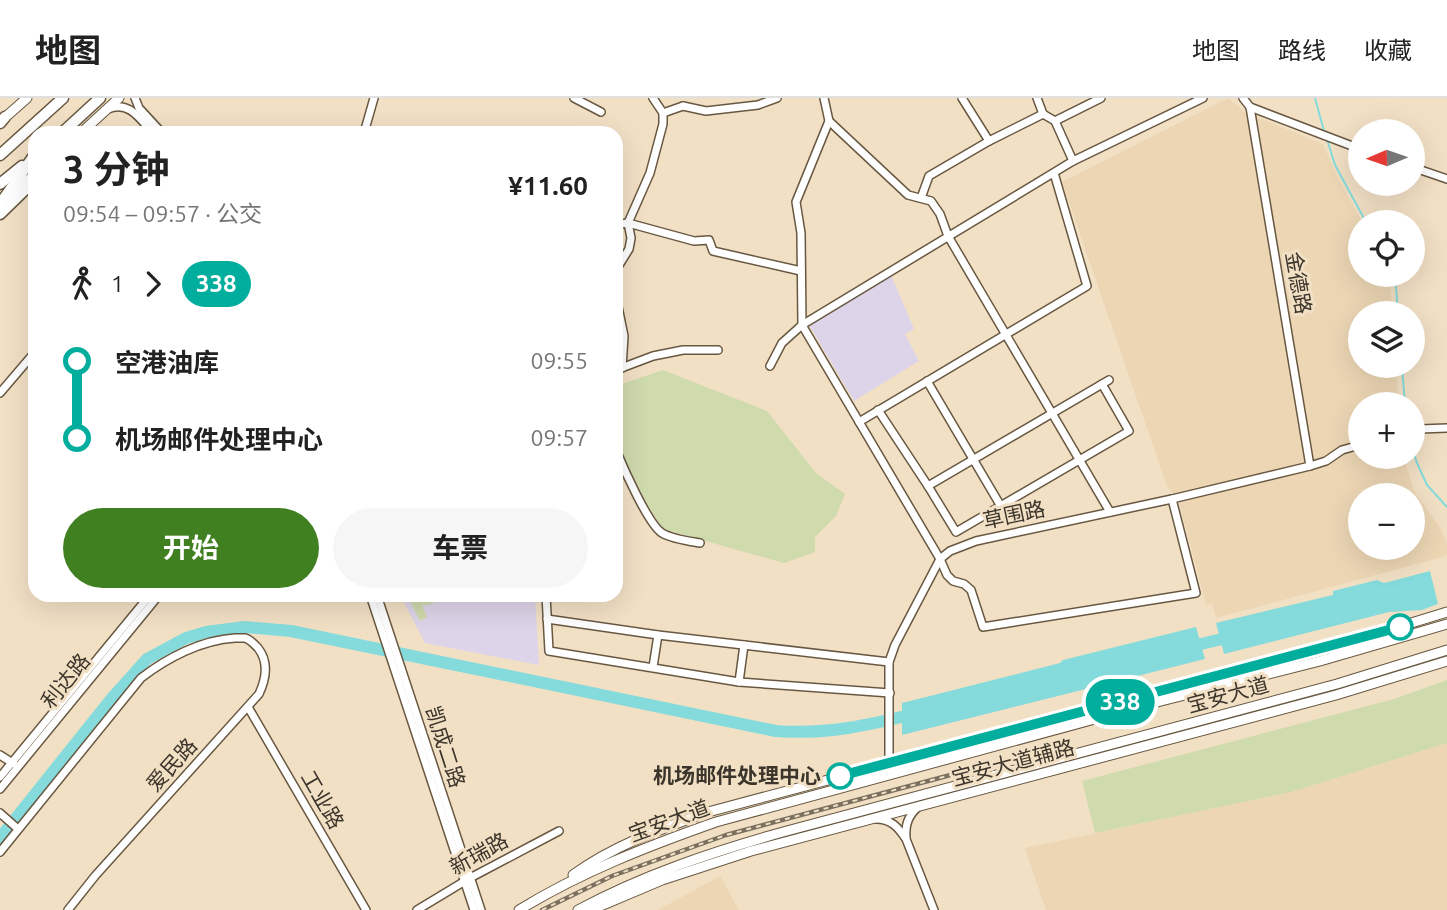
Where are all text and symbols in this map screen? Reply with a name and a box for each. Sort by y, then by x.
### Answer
text: 地图 [35,31,101,68]
text: 地图 [1192,37,1240,64]
text: 路线 [1278,37,1326,64]
text: 收藏 [1364,37,1412,64]
north arrow [1348,119,1424,196]
map controls [1348,119,1425,560]
text: 3 分钟 [63,148,169,190]
text: ¥11.60 [508,171,588,200]
text: 09:54 – 09:57 · 公交 [63,201,262,226]
button: locate [1348,210,1425,287]
street label: 金德路 [1282,250,1316,316]
icon: walk [63,265,101,303]
icon: forward [134,265,172,303]
text: 338 [196,270,237,297]
text: 1 [111,271,124,296]
button: layers [1348,301,1425,378]
text: 空港油库 [115,348,219,377]
text: 09:55 [530,348,588,373]
button: + [1348,392,1425,469]
text: 机场邮件处理中心 [115,425,323,454]
text: 09:57 [530,425,588,450]
button: − [1348,483,1425,560]
street label: 草围路 [980,496,1047,532]
button: 开始 [63,508,319,588]
button: 车票 [333,508,588,588]
unlabelled marker [1387,614,1413,640]
street label: 利达路 [36,648,94,712]
street label: 宝安大道 [1184,672,1271,716]
line badge: 338 [1080,679,1160,725]
text: 338 [1100,688,1140,715]
street label: 凯成二路 [422,703,470,790]
street label: 爱民路 [141,733,201,796]
street label: 宝安大道辅路 [949,734,1077,790]
place label: 机场邮件处理中心 [653,763,821,787]
marker: 机场邮件处理中心 [827,763,853,789]
street label: 工业路 [297,766,349,833]
street label: 宝安大道 [625,794,712,846]
street label: 新瑞路 [445,827,512,879]

